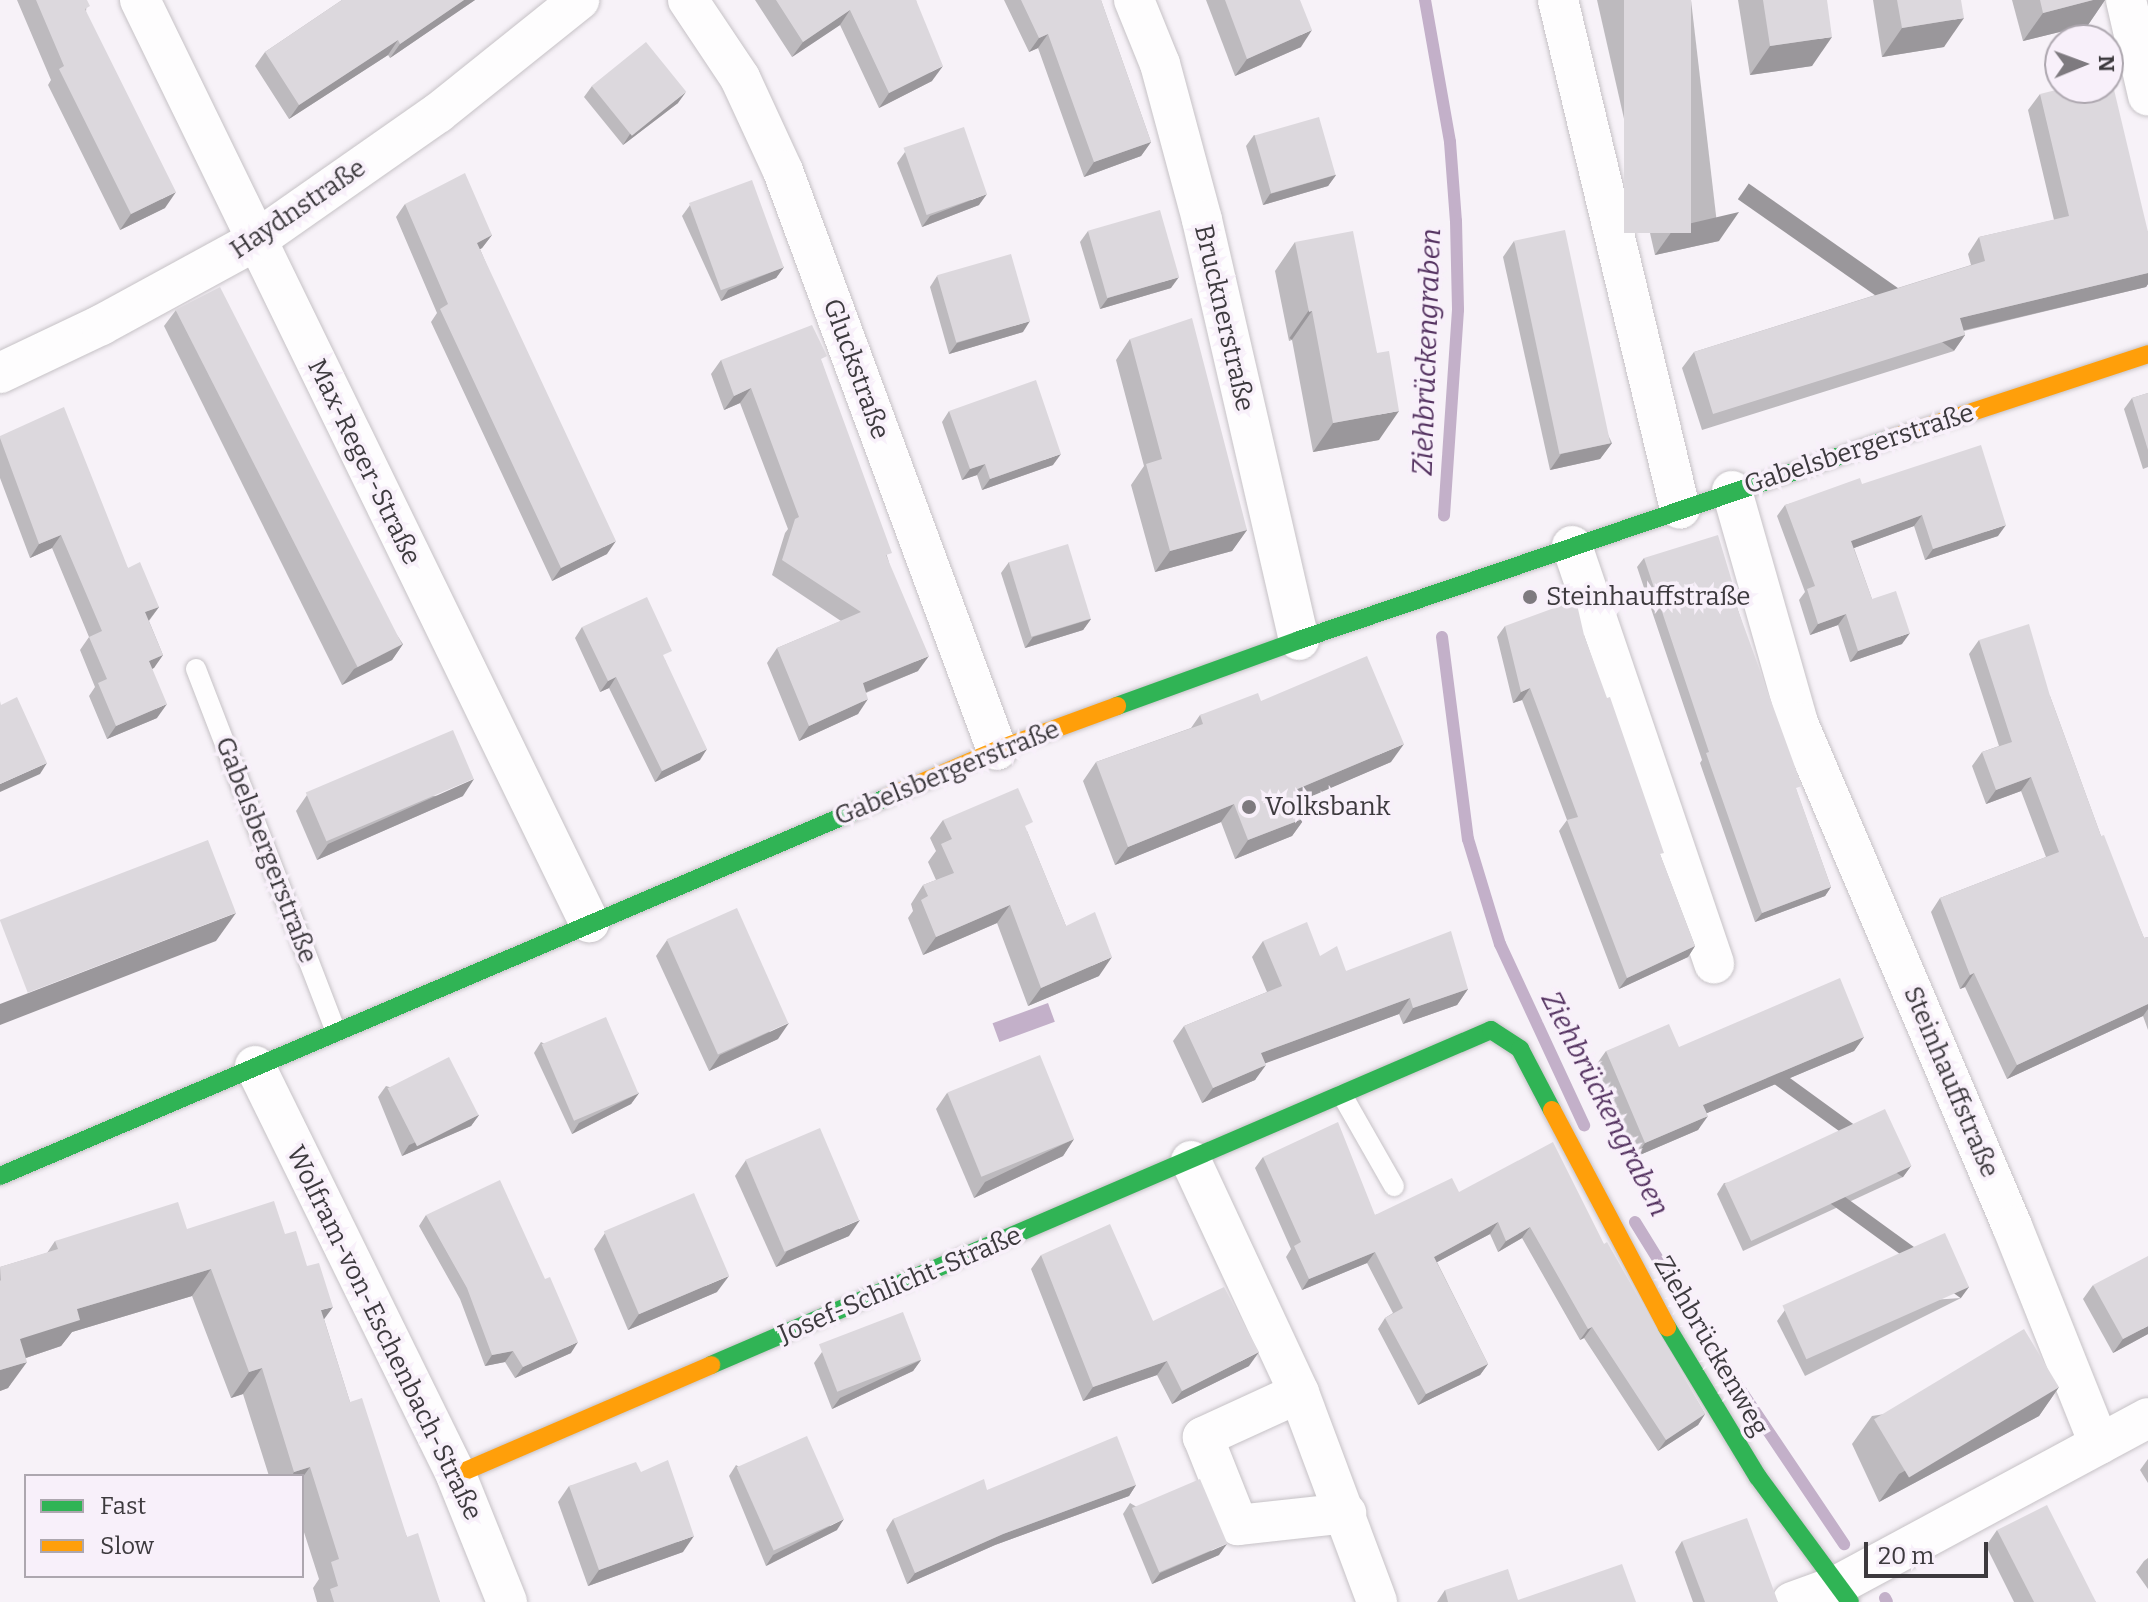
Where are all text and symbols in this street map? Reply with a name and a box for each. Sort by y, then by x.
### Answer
north arrow [2044,24,2124,104]
text: N [2093,55,2120,72]
street label: Haydnstraße [224,152,372,266]
street label: Brucknerstraße [1187,222,1261,414]
water label: Ziehbrückengraben [1406,228,1448,476]
street label: Gluckstraße [816,295,896,443]
street label: Max-Reger-Straße [301,354,427,570]
street label: Gabelsbergerstraße [1740,397,1978,501]
place label: Steinhauffstraße [1546,581,1751,613]
marker: Steinhauffstraße [1521,588,1539,606]
street label: Gabelsbergerstraße [830,714,1064,832]
street label: Gabelsbergerstraße [208,733,324,967]
place label: Volksbank [1265,791,1390,823]
marker: Volksbank [1240,798,1258,816]
street label: Steinhauffstraße [1897,982,2005,1182]
water label: Ziehbrückengraben [1534,986,1676,1222]
street label: Wolfram-von-Eschenbach-Straße [279,1141,489,1525]
street label: Josef-Schlicht-Straße [774,1220,1026,1350]
street label: Ziehbrückenweg [1647,1251,1775,1441]
legend [24,1474,304,1578]
text: Fast [100,1492,146,1520]
scale bar [1868,1526,1992,1576]
text: Slow [100,1532,154,1560]
text: 20 m [1878,1542,1934,1570]

